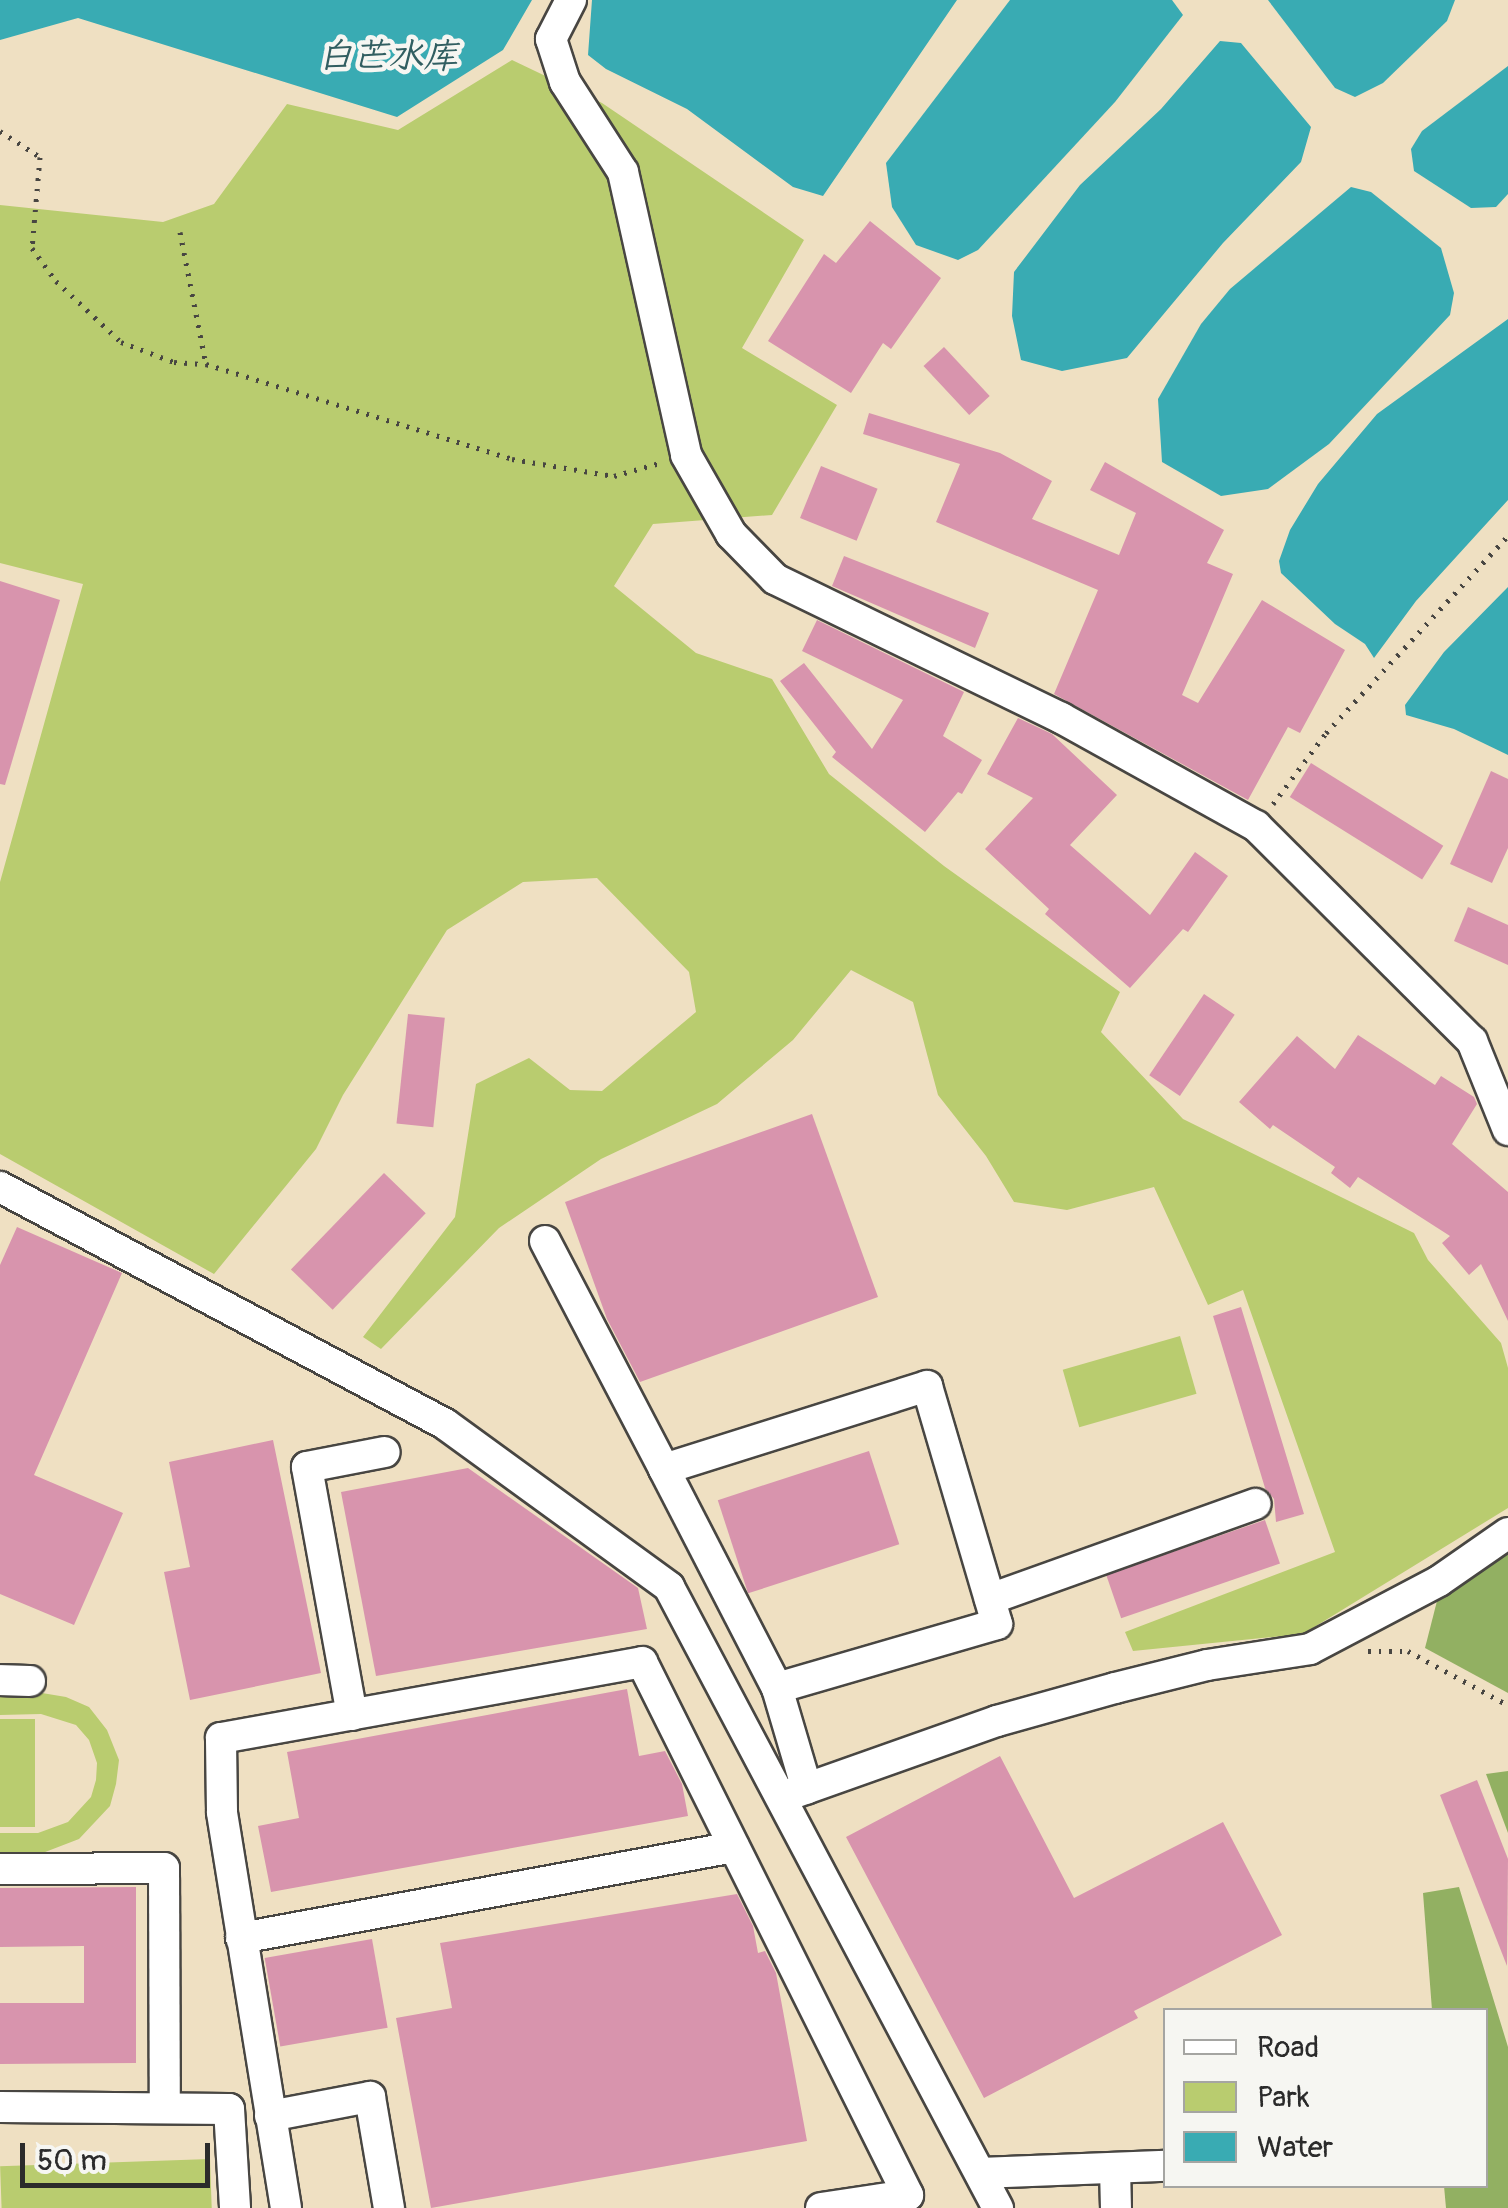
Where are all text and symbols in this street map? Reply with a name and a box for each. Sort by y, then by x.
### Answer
water label: 白芒水库 [318,35,458,77]
legend [1163,2008,1488,2188]
text: Road [1257,2029,1319,2066]
text: Park [1257,2079,1310,2116]
scale bar [25,2123,215,2185]
text: Water [1257,2129,1333,2166]
text: 50 m [37,2142,107,2179]

